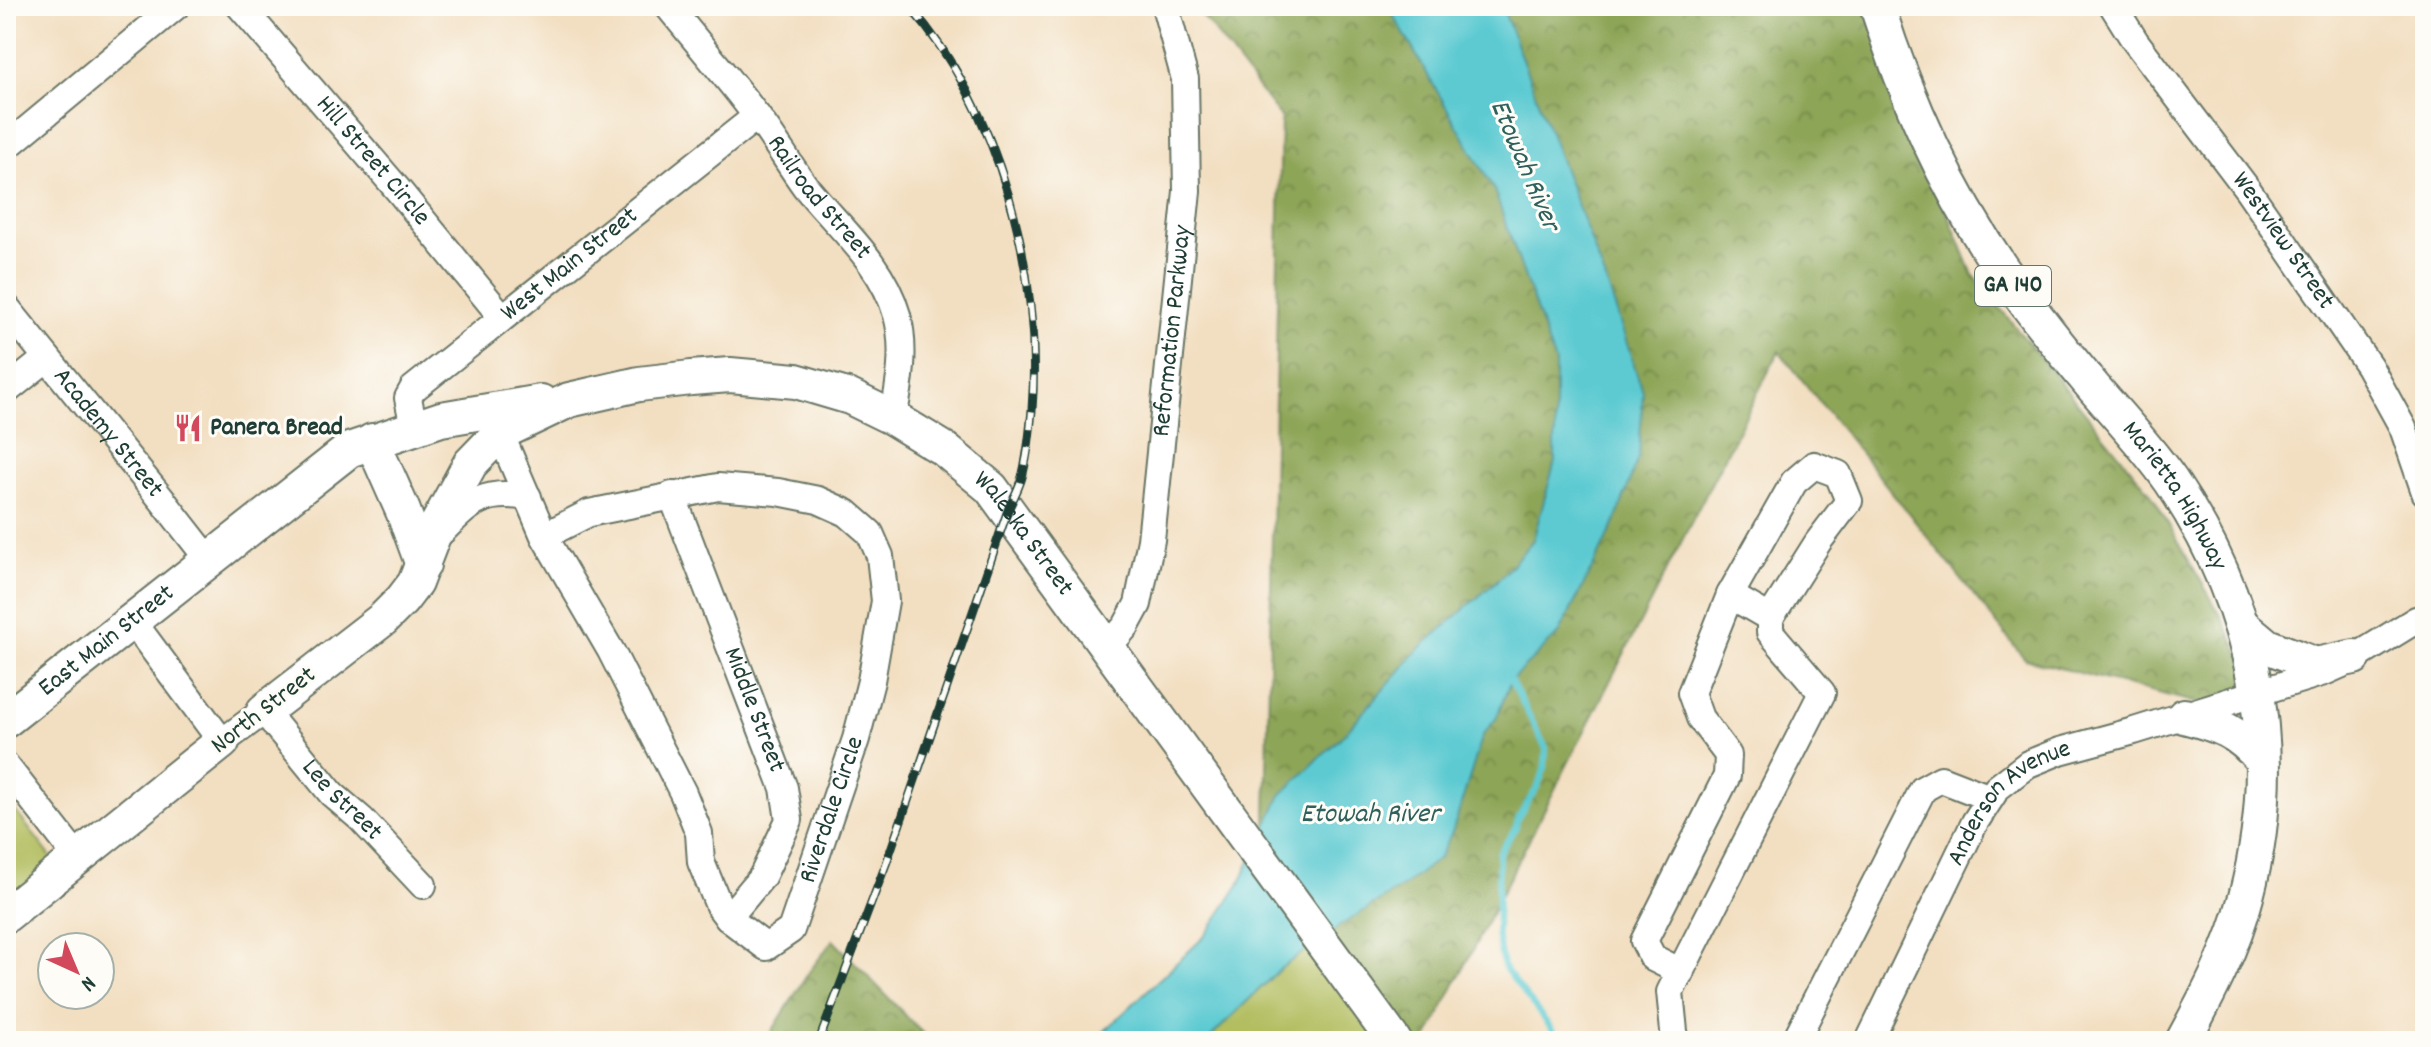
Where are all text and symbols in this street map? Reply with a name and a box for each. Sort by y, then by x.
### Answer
street label: Hill Street Circle [306,88,439,234]
water label: Etowah River [1477,94,1570,241]
street label: Railroad Street [757,128,881,268]
street label: Westview Street [2222,164,2344,318]
street label: West Main Street [493,198,647,331]
street label: Reformation Parkway [1143,223,1202,439]
road number: GA 140 [1975,266,2051,306]
street label: Academy Street [44,360,172,506]
place label: Panera Bread [210,410,343,447]
restaurant icon: Panera Bread [173,413,203,443]
street label: Marietta Highway [2113,413,2237,577]
street label: Waleska Street [965,462,1083,604]
street label: East Main Street [31,575,183,706]
street label: Middle Street [713,642,795,778]
street label: North Street [203,658,325,764]
street label: Anderson Avenue [1938,731,2075,872]
street label: Riverdale Circle [790,732,874,888]
street label: Lee Street [292,751,391,850]
water label: Etowah River [1300,796,1443,836]
north arrow [36,931,116,1011]
text: N [73,968,102,998]

